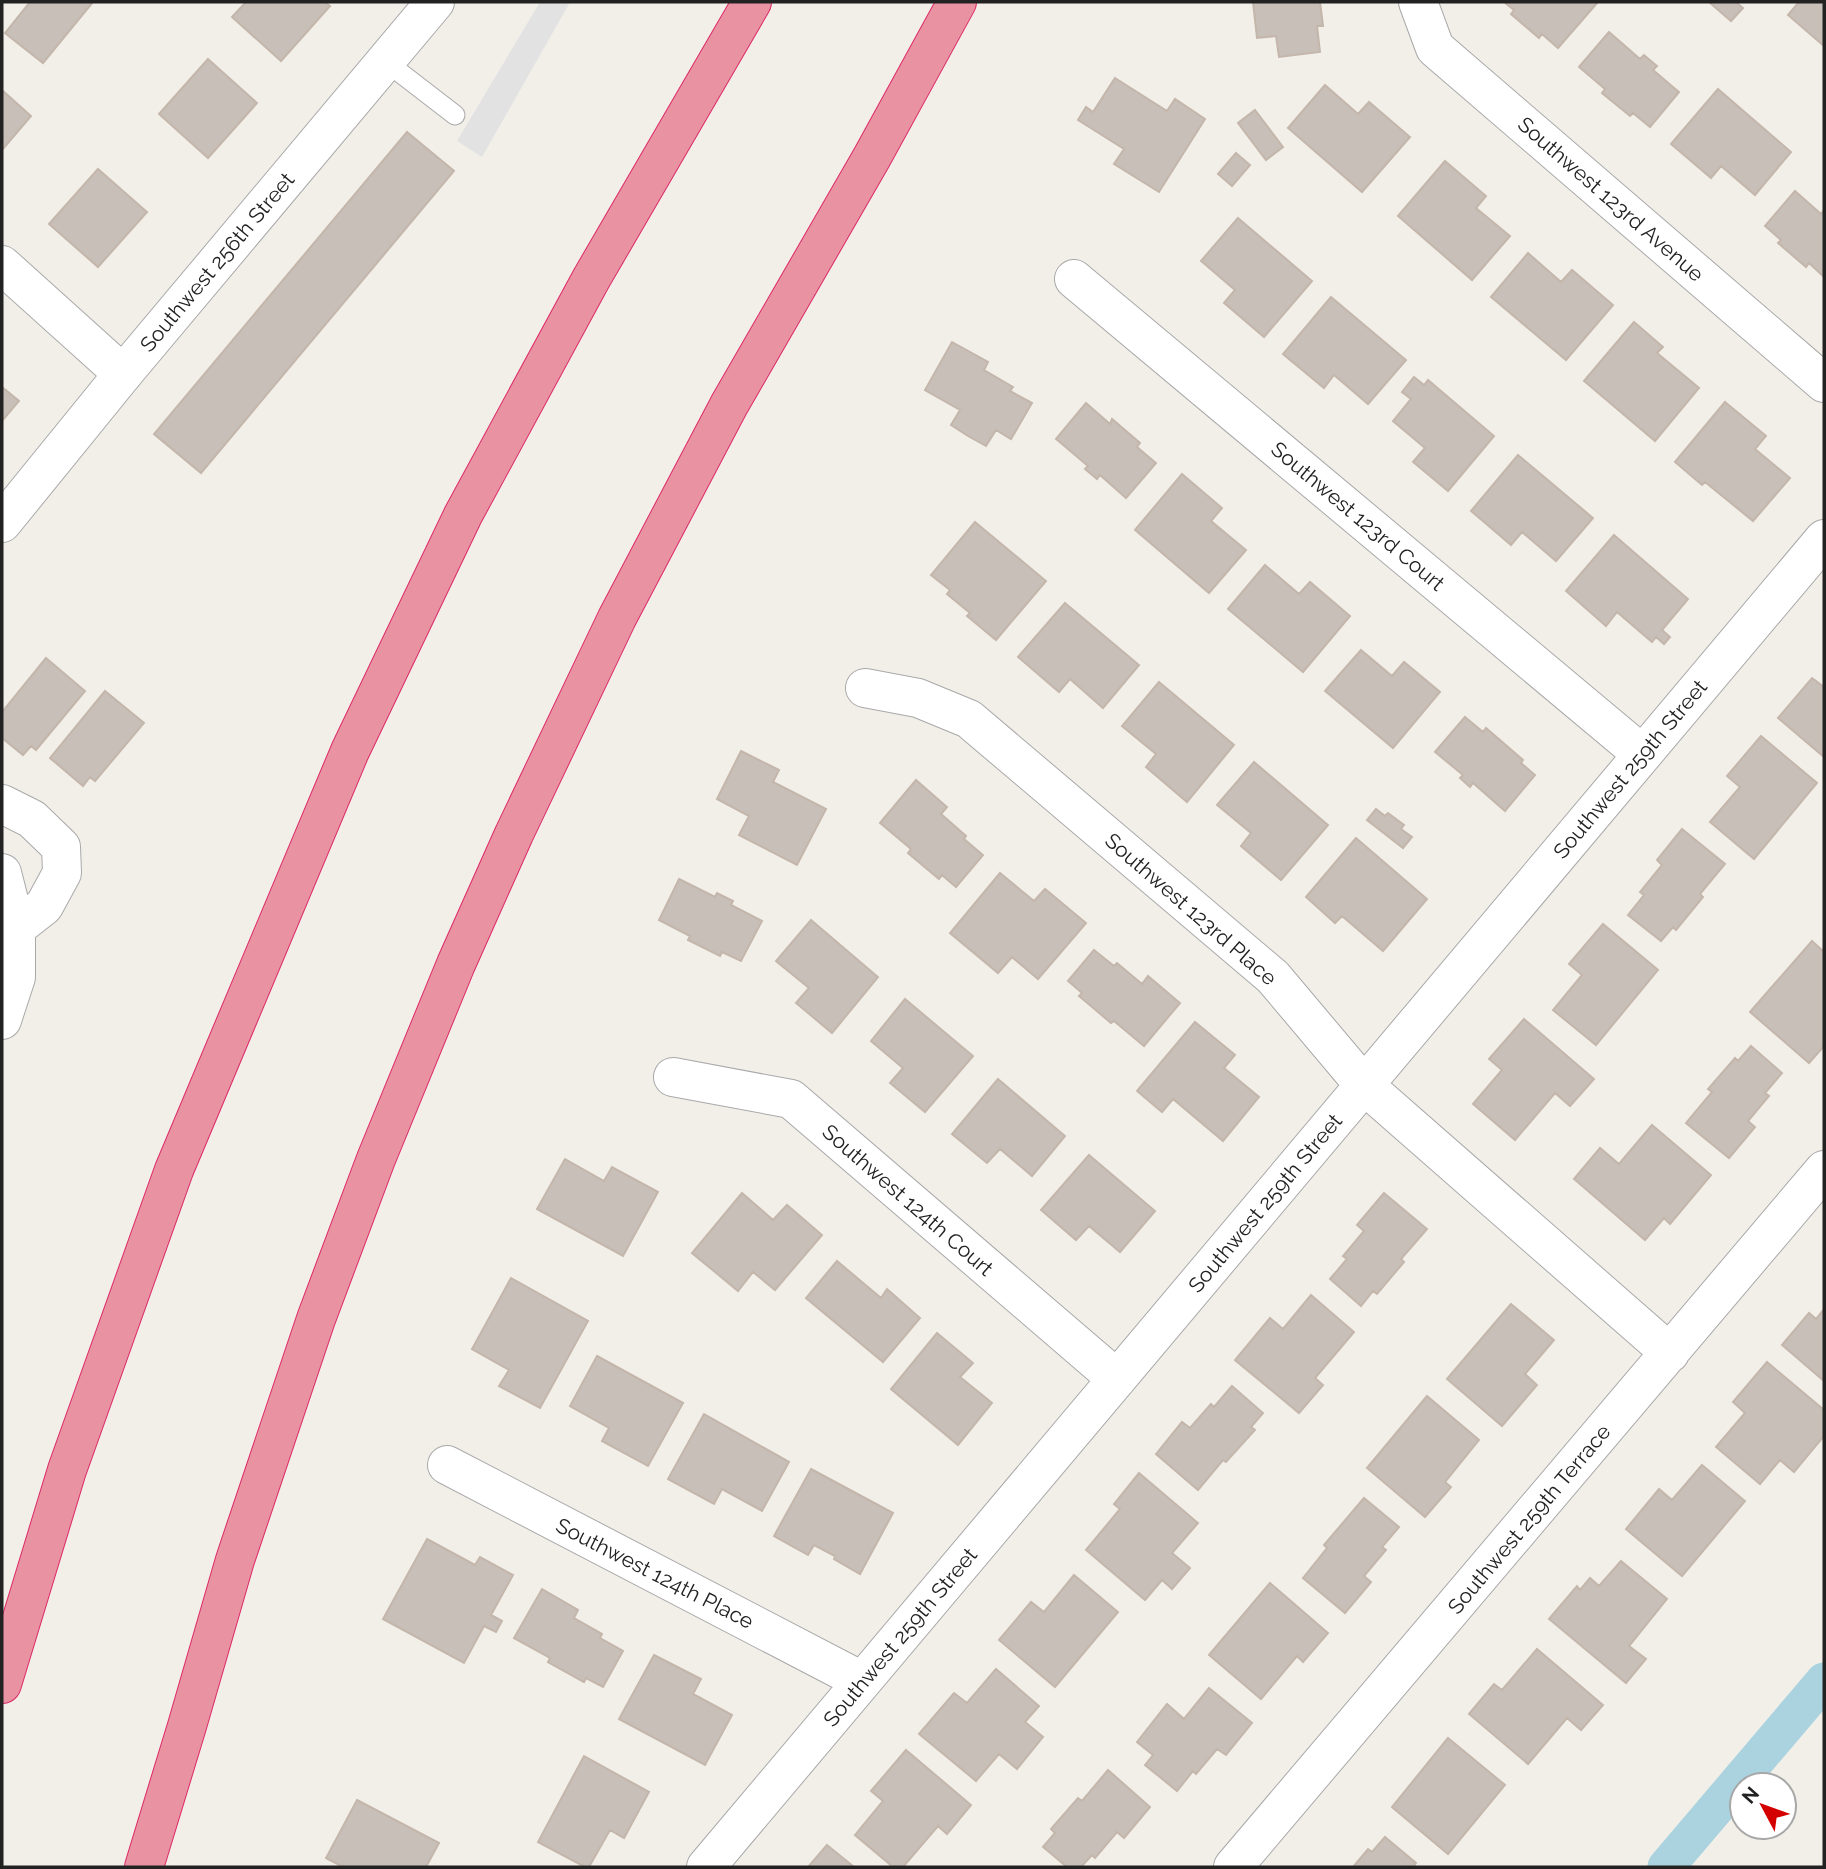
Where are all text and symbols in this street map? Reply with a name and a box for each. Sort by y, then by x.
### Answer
street label: Southwest 123rd Avenue [1513,112,1709,286]
street label: Southwest 256th Street [135,167,299,357]
street label: Southwest 123rd Court [1266,436,1450,596]
street label: Southwest 259th Street [1548,674,1712,864]
street label: Southwest 123rd Place [1100,828,1282,990]
street label: Southwest 259th Street [1183,1108,1347,1298]
street label: Southwest 124th Court [817,1119,999,1281]
street label: Southwest 259th Terrace [1442,1419,1616,1619]
street label: Southwest 124th Place [552,1512,758,1634]
street label: Southwest 259th Street [818,1542,982,1732]
north arrow [1728,1771,1798,1841]
text: N [1737,1782,1763,1808]

